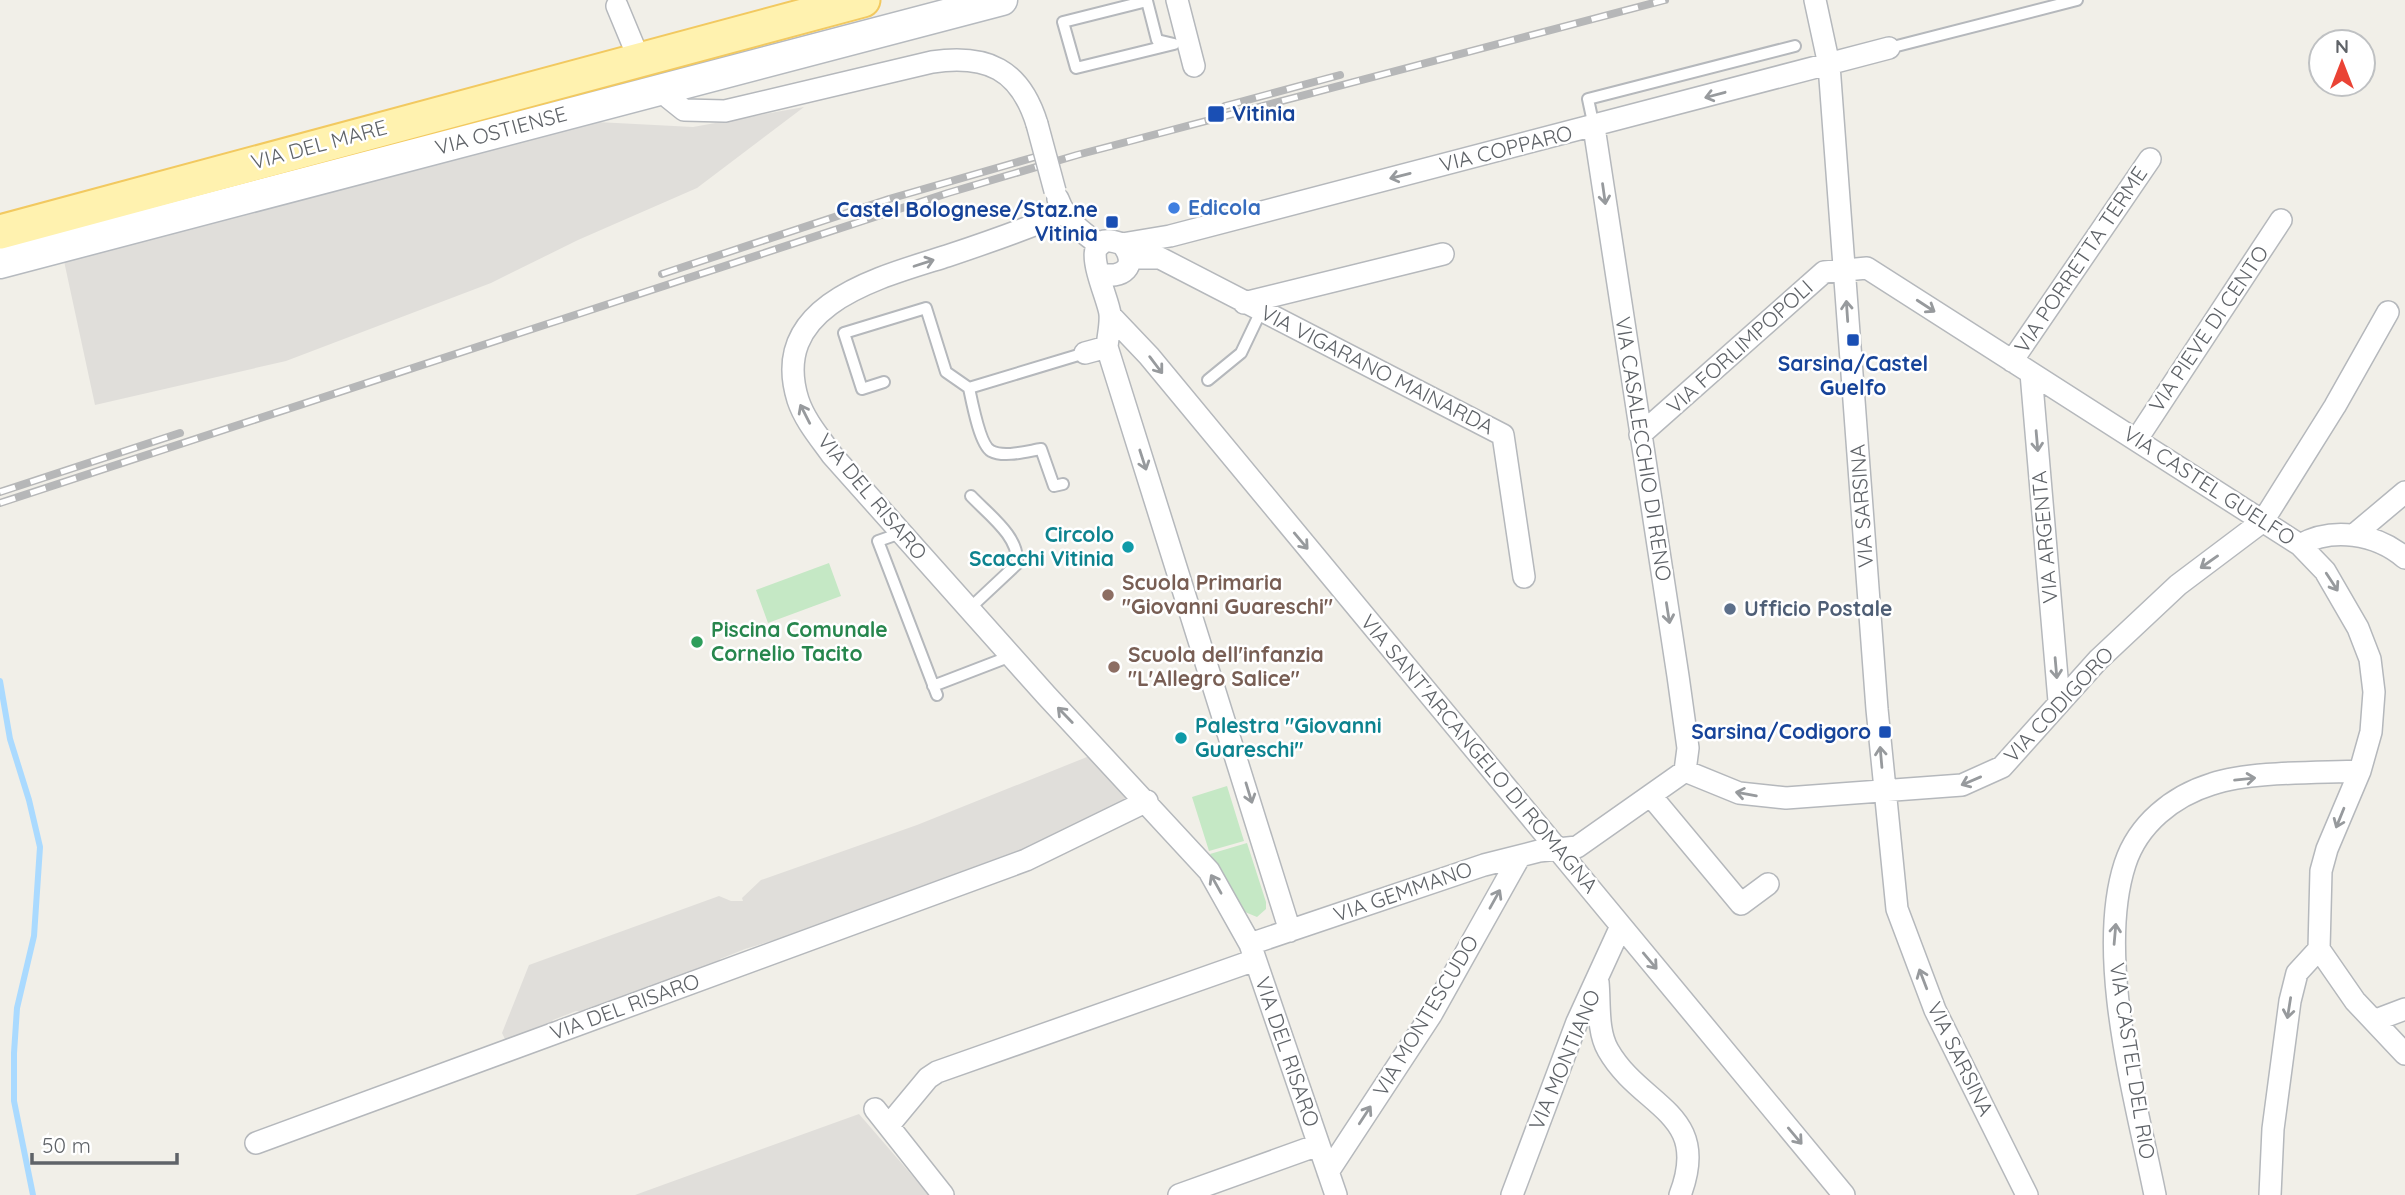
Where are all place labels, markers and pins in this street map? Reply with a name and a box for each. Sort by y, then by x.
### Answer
place label: Vitinia [1232,100,1295,126]
marker: Vitinia [1206,104,1226,124]
place label: Edicola [1188,194,1261,220]
place label: Castel Bolognese/Staz.ne Vitinia [836,196,1098,246]
marker: Edicola [1166,200,1182,216]
marker: Castel Bolognese/Staz.ne Vitinia [1104,214,1120,230]
marker: Sarsina/Castel Guelfo [1845,332,1861,348]
place label: Sarsina/Castel Guelfo [1778,350,1928,400]
place label: Circolo Scacchi Vitinia [969,521,1114,571]
marker: Circolo Scacchi Vitinia [1120,539,1136,555]
place label: Scuola Primaria "Giovanni Guareschi" [1122,569,1333,619]
marker: Scuola Primaria "Giovanni Guareschi" [1100,587,1116,603]
place label: Ufficio Postale [1744,595,1892,621]
marker: Ufficio Postale [1722,601,1738,617]
place label: Piscina Comunale Cornelio Tacito [711,616,888,666]
marker: Piscina Comunale Cornelio Tacito [689,634,705,650]
place label: Scuola dell'infanzia "L'Allegro Salice" [1128,641,1324,691]
marker: Scuola dell'infanzia "L'Allegro Salice" [1106,659,1122,675]
place label: Palestra "Giovanni Guareschi" [1195,712,1382,762]
place label: Sarsina/Codigoro [1691,718,1871,744]
marker: Sarsina/Codigoro [1877,724,1893,740]
marker: Palestra "Giovanni Guareschi" [1173,730,1189,746]

